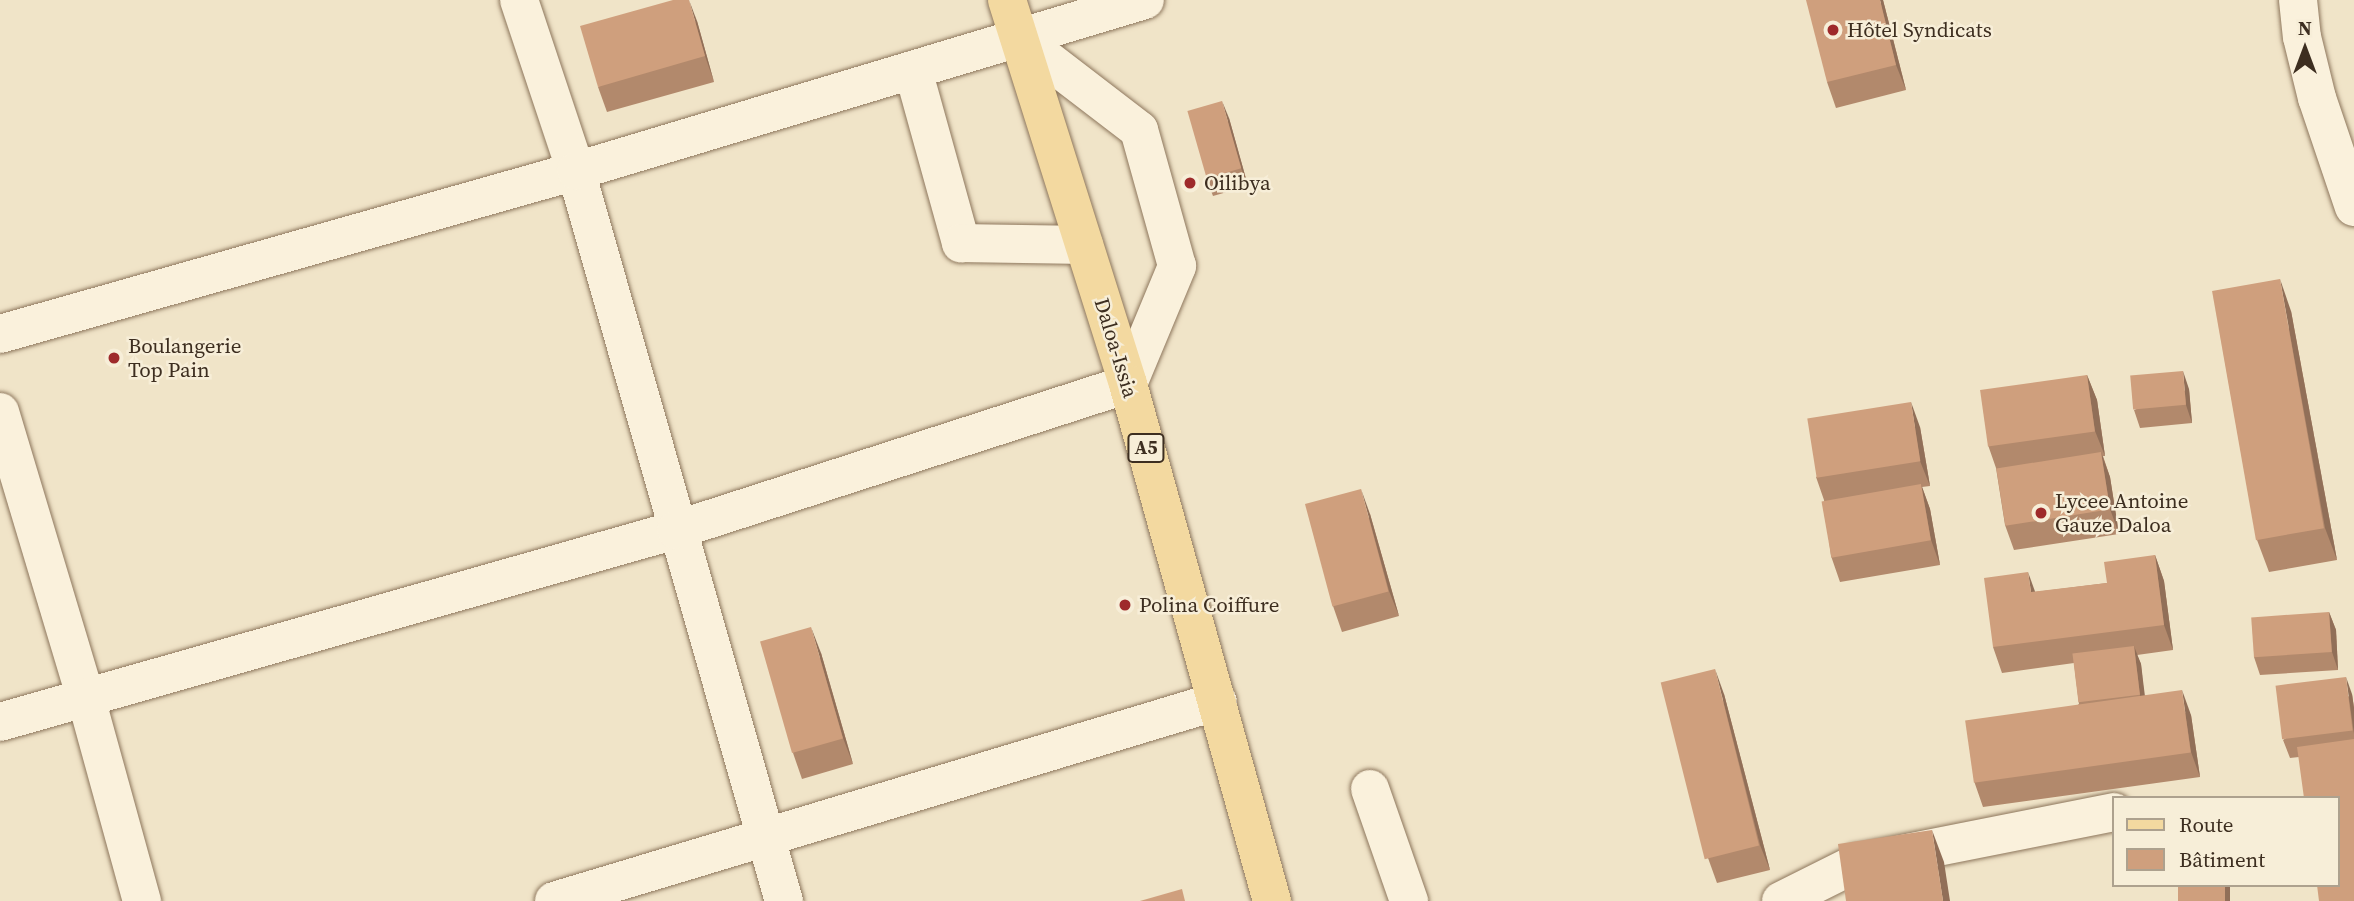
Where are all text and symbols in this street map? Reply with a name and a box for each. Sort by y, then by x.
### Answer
north arrow [2270,14,2340,84]
text: N [2298,15,2312,41]
place label: Hôtel Syndicats [1847,17,1992,43]
marker: Hôtel Syndicats [1825,22,1841,38]
place label: Oilibya [1204,170,1271,196]
marker: Oilibya [1182,175,1198,191]
street label: Daloa-Issia [1089,295,1143,401]
place label: Boulangerie Top Pain [128,333,241,383]
marker: Boulangerie Top Pain [106,350,122,366]
road number: A5 [1127,432,1165,463]
place label: Lycee Antoine Gauze Daloa [2055,488,2188,538]
marker: Lycee Antoine Gauze Daloa [2033,505,2049,521]
place label: Polina Coiffure [1139,592,1279,618]
marker: Polina Coiffure [1117,597,1133,613]
legend [2112,796,2340,887]
text: Route [2179,810,2234,839]
text: Bâtiment [2179,845,2265,874]

